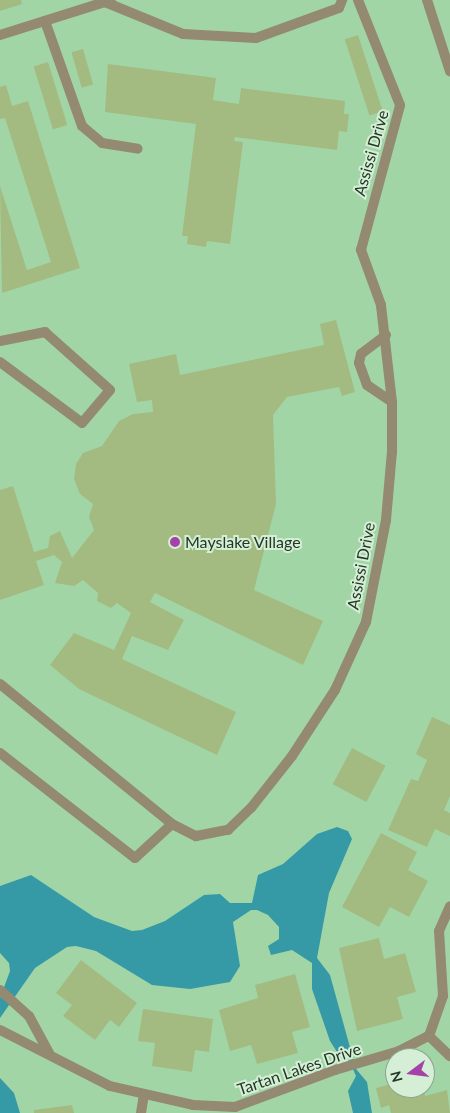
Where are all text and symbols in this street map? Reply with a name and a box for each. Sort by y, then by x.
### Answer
street label: Assissi Drive [350,108,392,198]
street label: Assissi Drive [343,521,379,611]
place label: Mayslake Village [185,532,301,552]
marker: Mayslake Village [169,536,181,548]
street label: Tartan Lakes Drive [235,1039,363,1099]
north arrow [385,1048,435,1098]
text: N [386,1069,406,1084]

